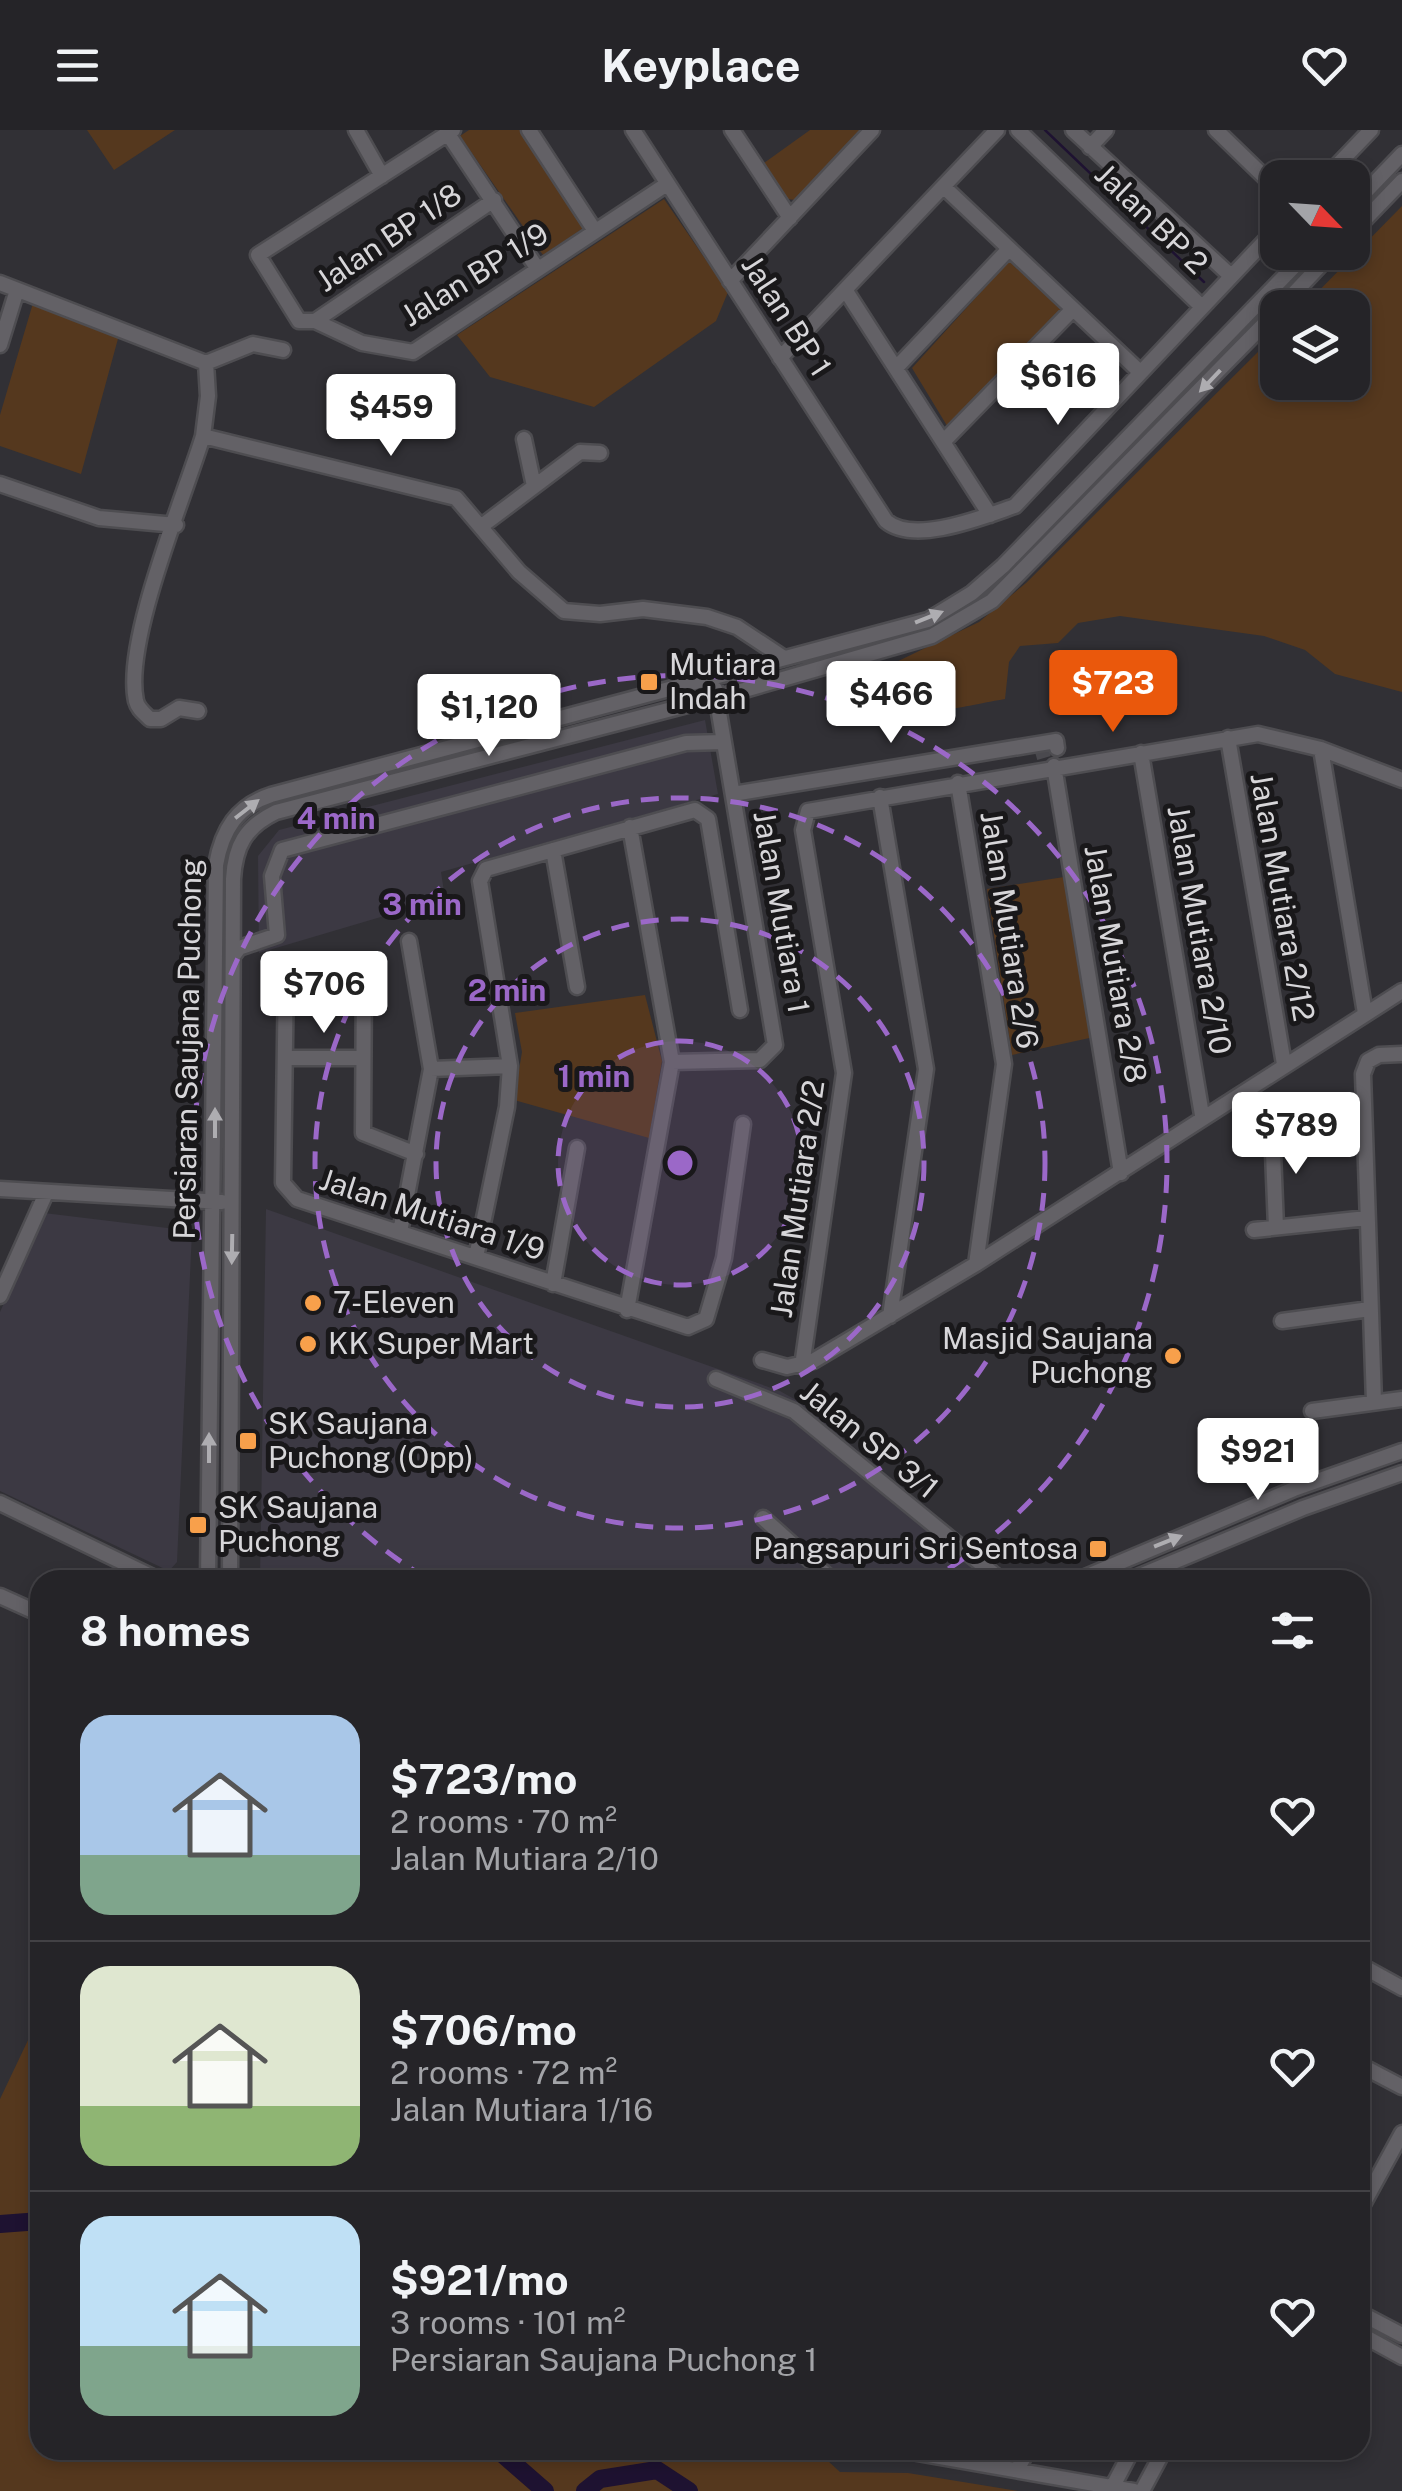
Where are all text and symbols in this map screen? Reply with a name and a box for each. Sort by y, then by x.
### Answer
icon: menu [50,38,105,93]
icon: heart [1297,38,1352,93]
text: Keyplace [601,39,801,92]
street label: Jalan BP 2 [1088,156,1216,281]
north arrow [1260,160,1370,270]
map controls [1260,160,1370,400]
street label: Jalan BP 1/8 [309,175,468,299]
street label: Jalan BP 1/9 [394,215,555,334]
street label: Jalan BP 1 [734,248,839,383]
button: layers [1260,290,1370,400]
pin: $616 [999,343,1117,428]
text: $616 [1019,357,1097,394]
one-way arrow [1199,368,1222,392]
pin: $459 [332,374,450,459]
text: $459 [348,388,434,425]
one-way arrow [914,608,944,624]
place label: Mutiara Indah [669,646,776,716]
pin: $723 [1054,650,1172,735]
pin: $466 [832,661,950,746]
text: $723 [1071,664,1155,701]
marker: Mutiara Indah [638,671,660,693]
pin: $1,120 [408,674,570,759]
text: $466 [849,675,933,712]
text: $1,120 [440,688,538,725]
street label: Jalan Mutiara 2/12 [1243,770,1323,1024]
one-way arrow [234,798,260,819]
text: 4 min [296,800,376,836]
street label: Jalan Mutiara 2/10 [1160,803,1240,1057]
street label: Jalan Mutiara 1 [746,808,818,1016]
street label: Jalan Mutiara 2/6 [973,808,1047,1051]
street label: Jalan Mutiara 2/8 [1077,842,1155,1086]
street label: Persiaran Saujana Puchong [166,858,208,1240]
text: 3 min [382,886,462,922]
pin: $706 [265,951,383,1036]
text: $706 [282,965,366,1002]
text: 2 min [468,972,546,1008]
text: 1 min [558,1058,630,1094]
street label: Jalan Mutiara 2/2 [763,1078,831,1320]
pin: $789 [1237,1092,1355,1177]
one-way arrow [207,1106,223,1138]
text: $789 [1254,1106,1338,1143]
centre of rings [662,1145,698,1181]
street label: Jalan Mutiara 1/9 [315,1161,549,1267]
one-way arrow [223,1233,239,1265]
place label: 7-Eleven [333,1284,455,1320]
marker: 7-Eleven [302,1292,324,1314]
place label: Masjid Saujana Puchong [942,1320,1153,1390]
place label: KK Super Mart [328,1325,534,1361]
marker: KK Super Mart [297,1333,319,1355]
marker: Masjid Saujana Puchong [1162,1345,1184,1367]
street label: Jalan SP 3/1 [794,1373,946,1506]
place label: SK Saujana Puchong (Opp) [268,1405,474,1475]
pin: $921 [1199,1418,1317,1503]
marker: SK Saujana Puchong (Opp) [237,1430,259,1452]
one-way arrow [201,1431,217,1463]
text: $921 [1220,1432,1296,1469]
place label: SK Saujana Puchong [218,1489,378,1559]
marker: SK Saujana Puchong [187,1514,209,1536]
place label: Pangsapuri Sri Sentosa [753,1530,1078,1566]
one-way arrow [1153,1532,1183,1548]
marker: Pangsapuri Sri Sentosa [1087,1538,1109,1560]
icon: filters [1265,1603,1320,1658]
text: 8 homes [80,1606,251,1655]
text: $723/mo [390,1754,577,1803]
icon: home [160,1755,280,1875]
icon: heart [1265,1788,1320,1843]
text: 2 rooms · 70 m² [390,1803,617,1840]
text: Jalan Mutiara 2/10 [390,1840,659,1877]
text: $706/mo [390,2005,577,2054]
icon: home [160,2006,280,2126]
icon: heart [1265,2039,1320,2094]
text: 2 rooms · 72 m² [390,2054,617,2091]
text: Jalan Mutiara 1/16 [390,2091,653,2128]
text: $921/mo [390,2255,569,2304]
icon: home [160,2256,280,2376]
icon: heart [1265,2289,1320,2344]
text: 3 rooms · 101 m² [390,2304,626,2341]
text: Persiaran Saujana Puchong 1 [390,2341,818,2378]

